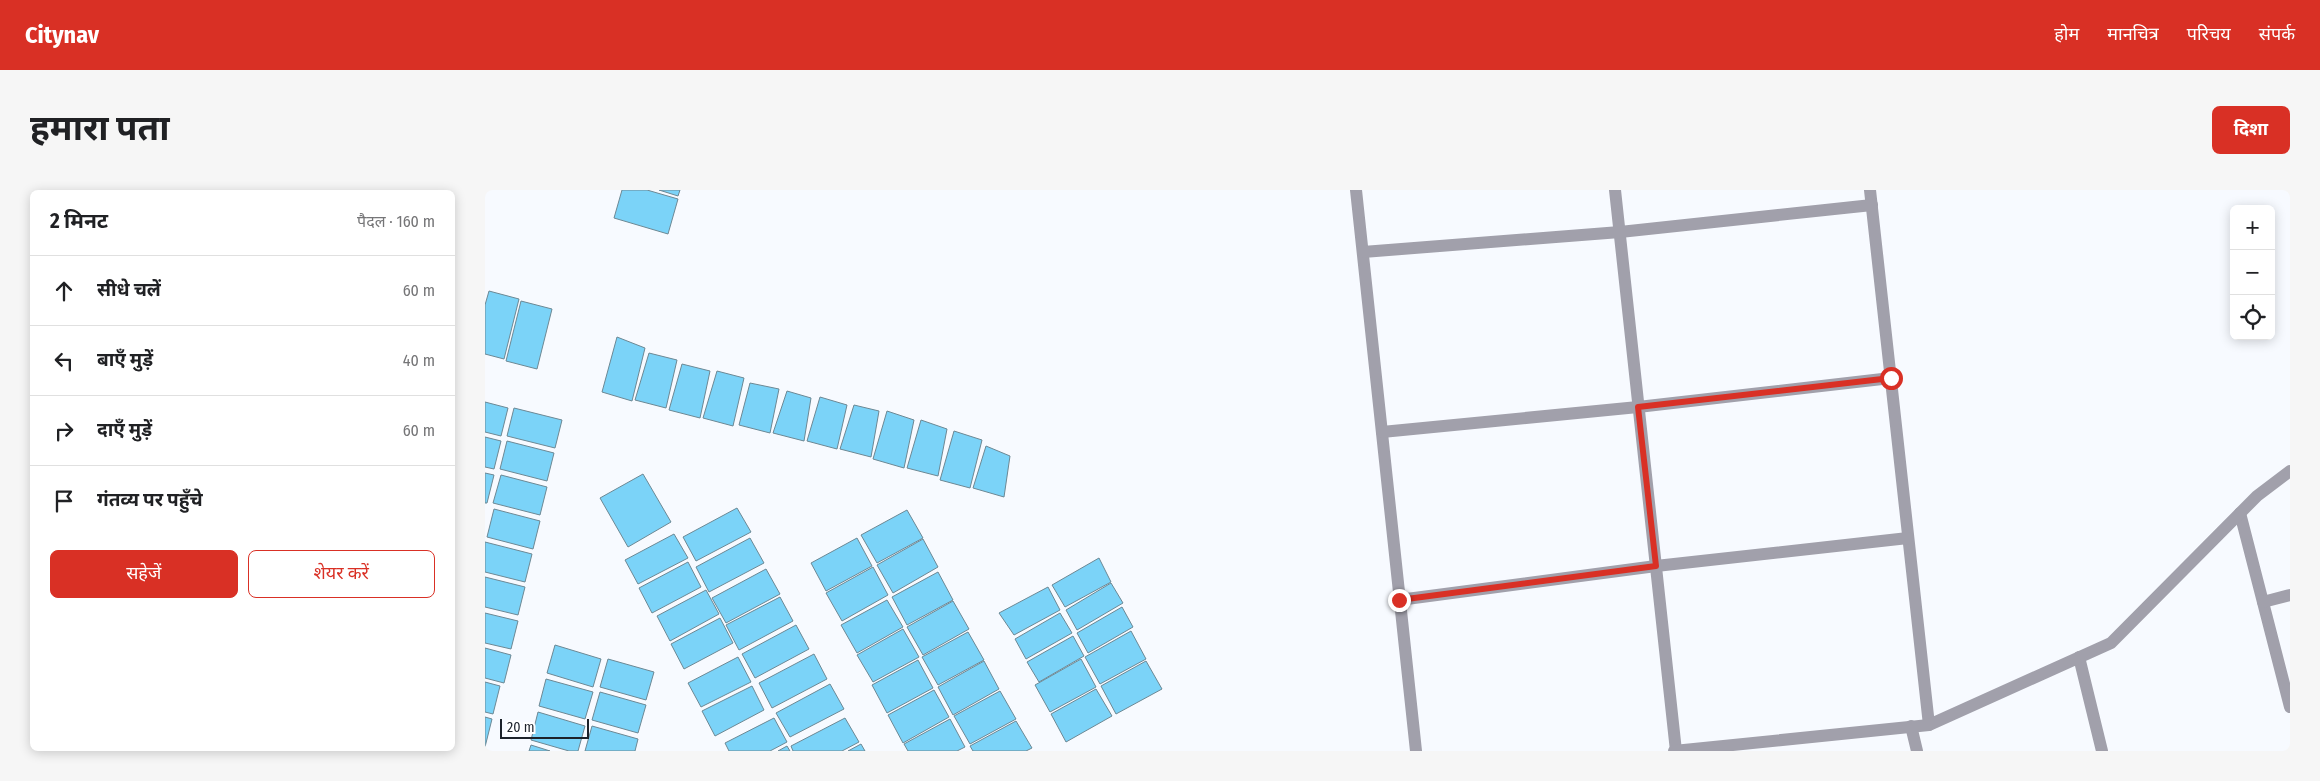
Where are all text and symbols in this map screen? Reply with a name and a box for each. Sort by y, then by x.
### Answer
text: Citynav [25,21,99,49]
text: होम [2054,23,2079,45]
text: मानचित्र [2107,23,2159,45]
text: परिचय [2187,23,2231,45]
text: संपर्क [2259,23,2295,45]
button: दिशा [2212,106,2290,154]
text: हमारा पता [30,107,169,149]
map controls [2230,205,2275,340]
button: + [2230,205,2275,250]
text: 2 मिनट [50,208,108,234]
text: पैदल · 160 m [357,212,435,231]
button: − [2230,250,2275,295]
icon: ahead [50,277,78,305]
text: सीधे चलें [97,278,161,301]
text: 60 m [403,281,435,300]
button: locate [2230,295,2275,340]
icon: left [50,347,78,375]
text: बाएँ मुड़ें [97,348,153,371]
text: 40 m [403,351,435,370]
route start [1880,367,1903,390]
icon: right [50,417,78,445]
text: दाएँ मुड़ें [97,418,152,441]
text: 60 m [403,421,435,440]
icon: arrive [50,487,78,515]
text: गंतव्य पर पहुँचे [97,488,203,511]
button: सहेजें [50,550,238,598]
button: शेयर करें [248,550,435,598]
route end [1388,589,1411,612]
scale bar [500,716,589,739]
text: 20 m [507,719,535,736]

